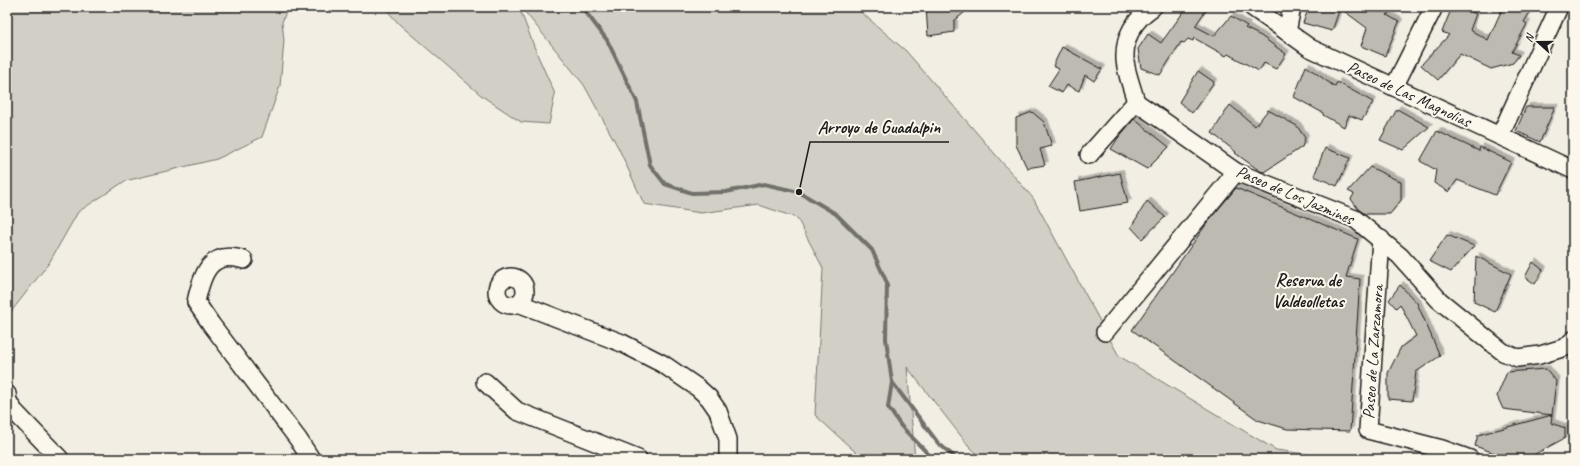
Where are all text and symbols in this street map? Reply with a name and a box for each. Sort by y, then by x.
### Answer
north arrow [1518,22,1558,62]
text: N [1521,31,1537,44]
street label: Paseo de Las Magnolias [1344,56,1476,133]
callout: Arroyo de Guadalpin [810,112,949,142]
text: Arroyo de Guadalpin [818,116,941,138]
street label: Paseo de Los Jazmines [1233,161,1359,230]
district label: Reserva de Valdeolletas [1273,269,1345,312]
street label: Paseo de La Zarzamora [1358,282,1388,420]

